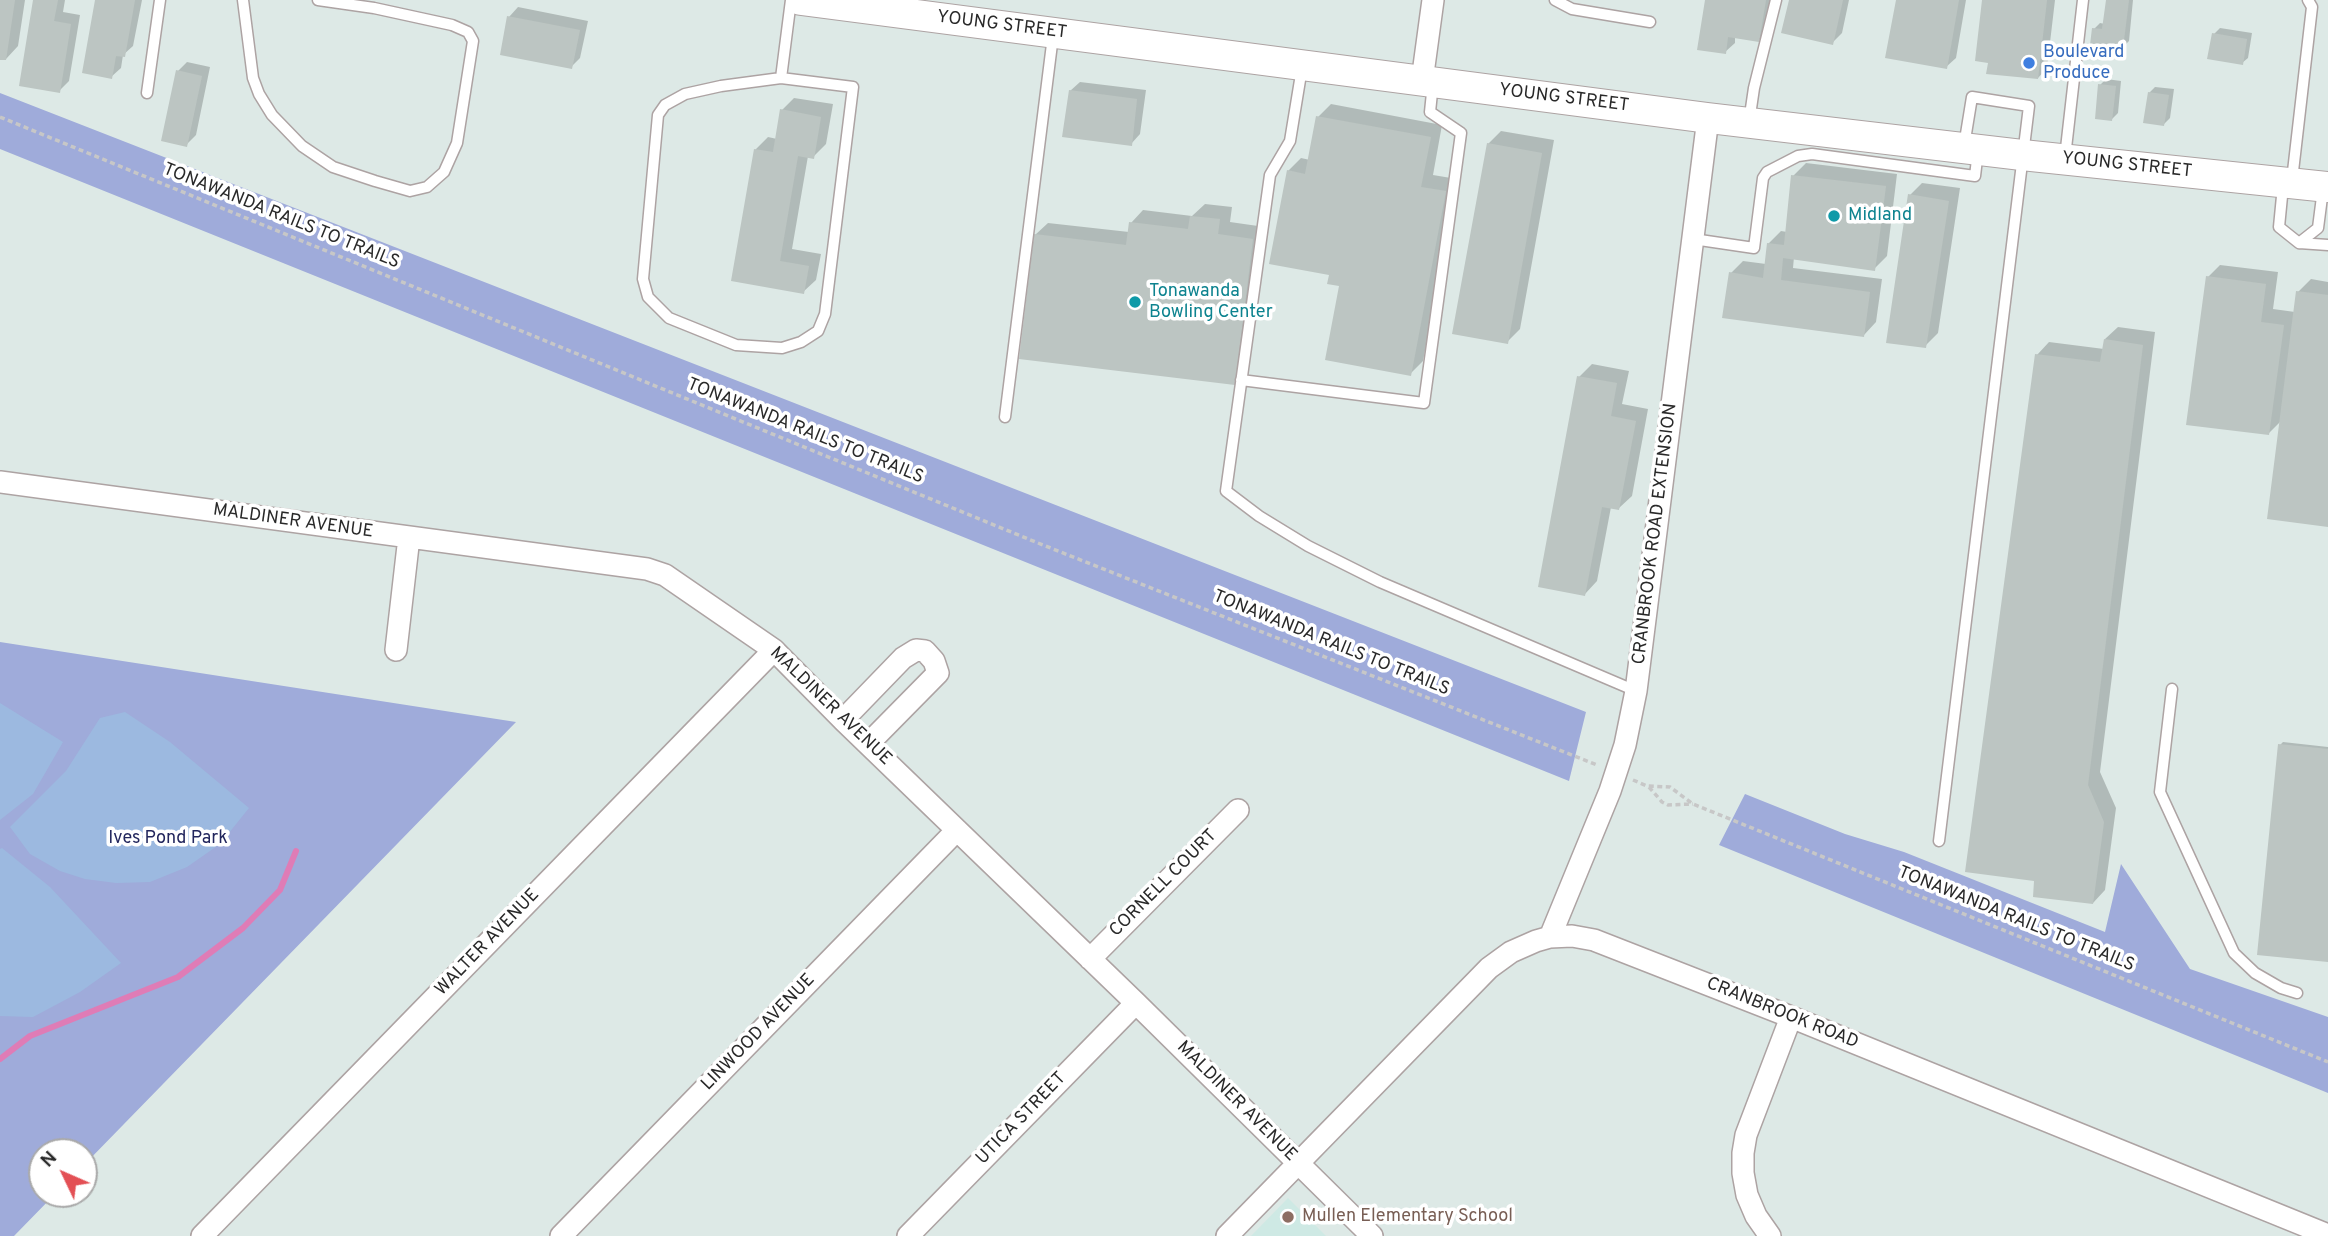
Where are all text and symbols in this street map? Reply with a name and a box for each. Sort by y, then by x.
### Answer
street label: YOUNG STREET [936,7,1068,45]
place label: Boulevard Produce [2043,42,2124,84]
marker: Boulevard Produce [2021,55,2037,71]
street label: YOUNG STREET [1498,80,1630,118]
street label: YOUNG STREET [2061,148,2193,184]
street label: TONAWANDA RAILS TO TRAILS [160,160,402,274]
place label: Midland [1848,205,1912,227]
marker: Midland [1826,208,1842,224]
place label: Tonawanda Bowling Center [1149,281,1273,324]
marker: Tonawanda Bowling Center [1127,294,1143,310]
street label: TONAWANDA RAILS TO TRAILS [684,375,926,489]
street label: CRANBROOK ROAD EXTENSION [1629,402,1683,666]
street label: MALDINER AVENUE [212,500,374,544]
street label: TONAWANDA RAILS TO TRAILS [1210,587,1452,701]
street label: MALDINER AVENUE [764,643,896,771]
street label: CORNELL COURT [1106,826,1222,942]
park label: Ives Pond Park [108,828,228,850]
street label: TONAWANDA RAILS TO TRAILS [1895,863,2137,977]
street label: WALTER AVENUE [431,885,545,1001]
street label: LINWOOD AVENUE [698,970,820,1096]
street label: CRANBROOK ROAD [1703,974,1861,1054]
street label: MALDINER AVENUE [1171,1037,1301,1167]
street label: UTICA STREET [972,1068,1072,1170]
north arrow [28,1138,98,1208]
text: N [36,1147,63,1173]
place label: Mullen Elementary School [1302,1206,1513,1228]
marker: Mullen Elementary School [1280,1209,1296,1225]

